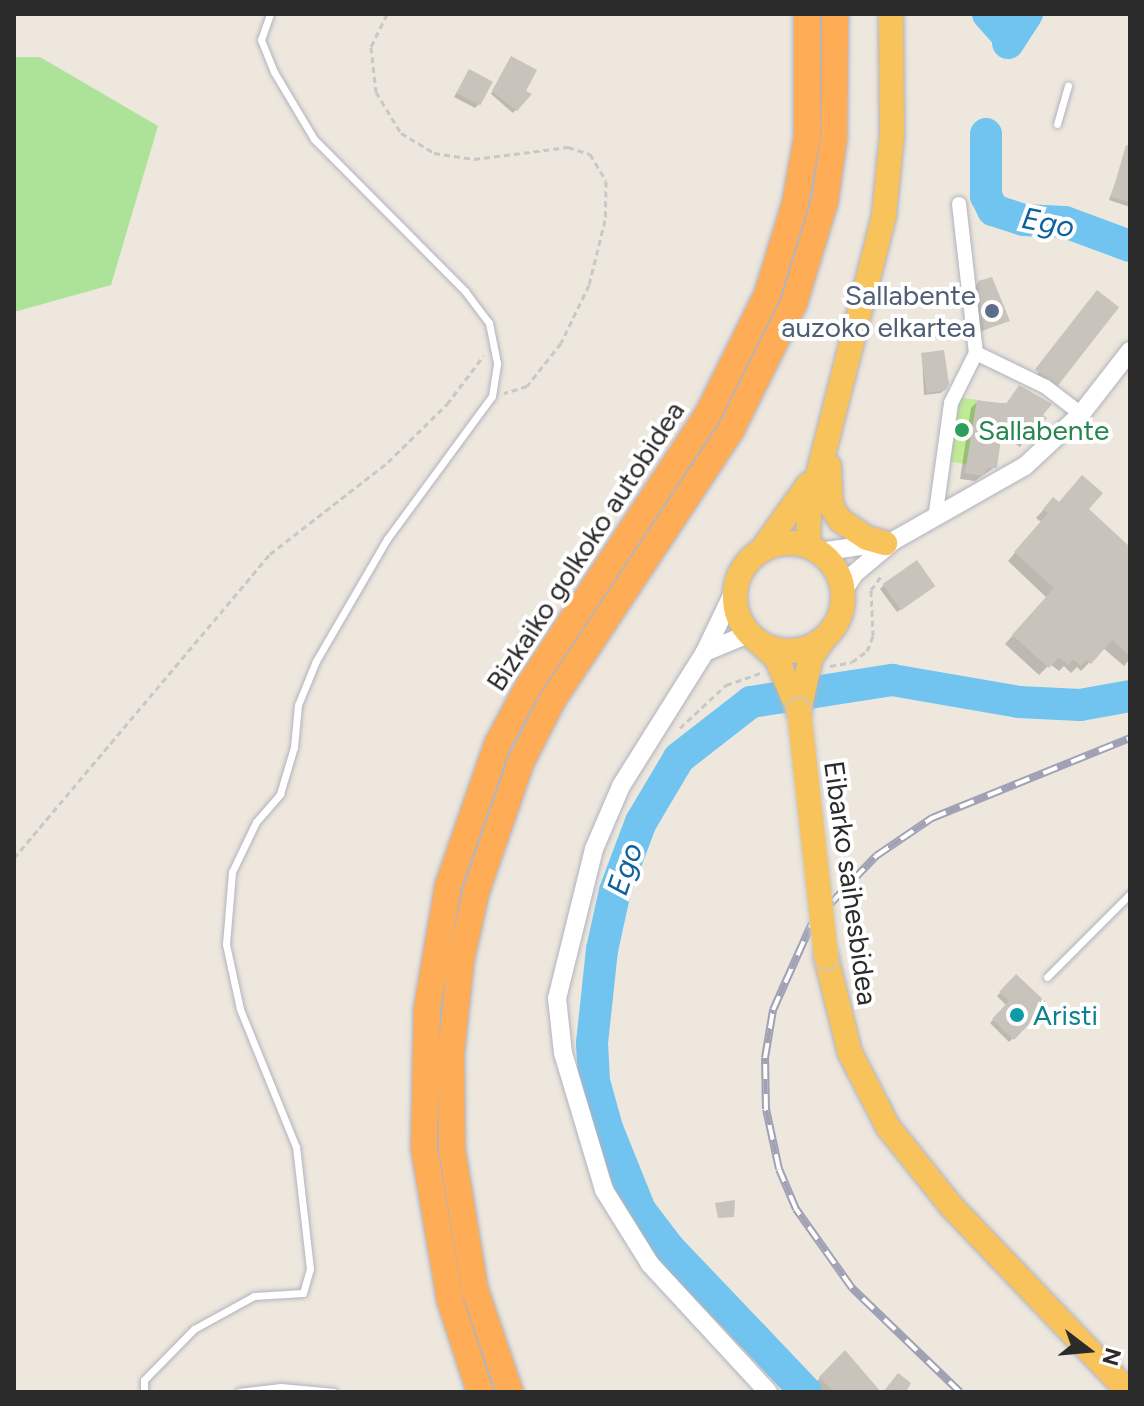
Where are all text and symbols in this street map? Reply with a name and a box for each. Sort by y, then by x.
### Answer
water label: Ego [1019,200,1077,246]
place label: Sallabente auzoko elkartea [781,278,976,344]
marker: Sallabente auzoko elkartea [983,302,1001,320]
street label: Bizkaiko golkoko autobidea [479,395,691,697]
place label: Sallabente [978,413,1109,447]
marker: Sallabente [953,421,971,439]
street label: Eibarko saihesbidea [817,759,885,1007]
water label: Ego [599,838,651,900]
place label: Aristi [1033,998,1098,1032]
marker: Aristi [1008,1006,1026,1024]
north arrow [1048,1310,1128,1390]
text: N [1096,1345,1127,1369]

